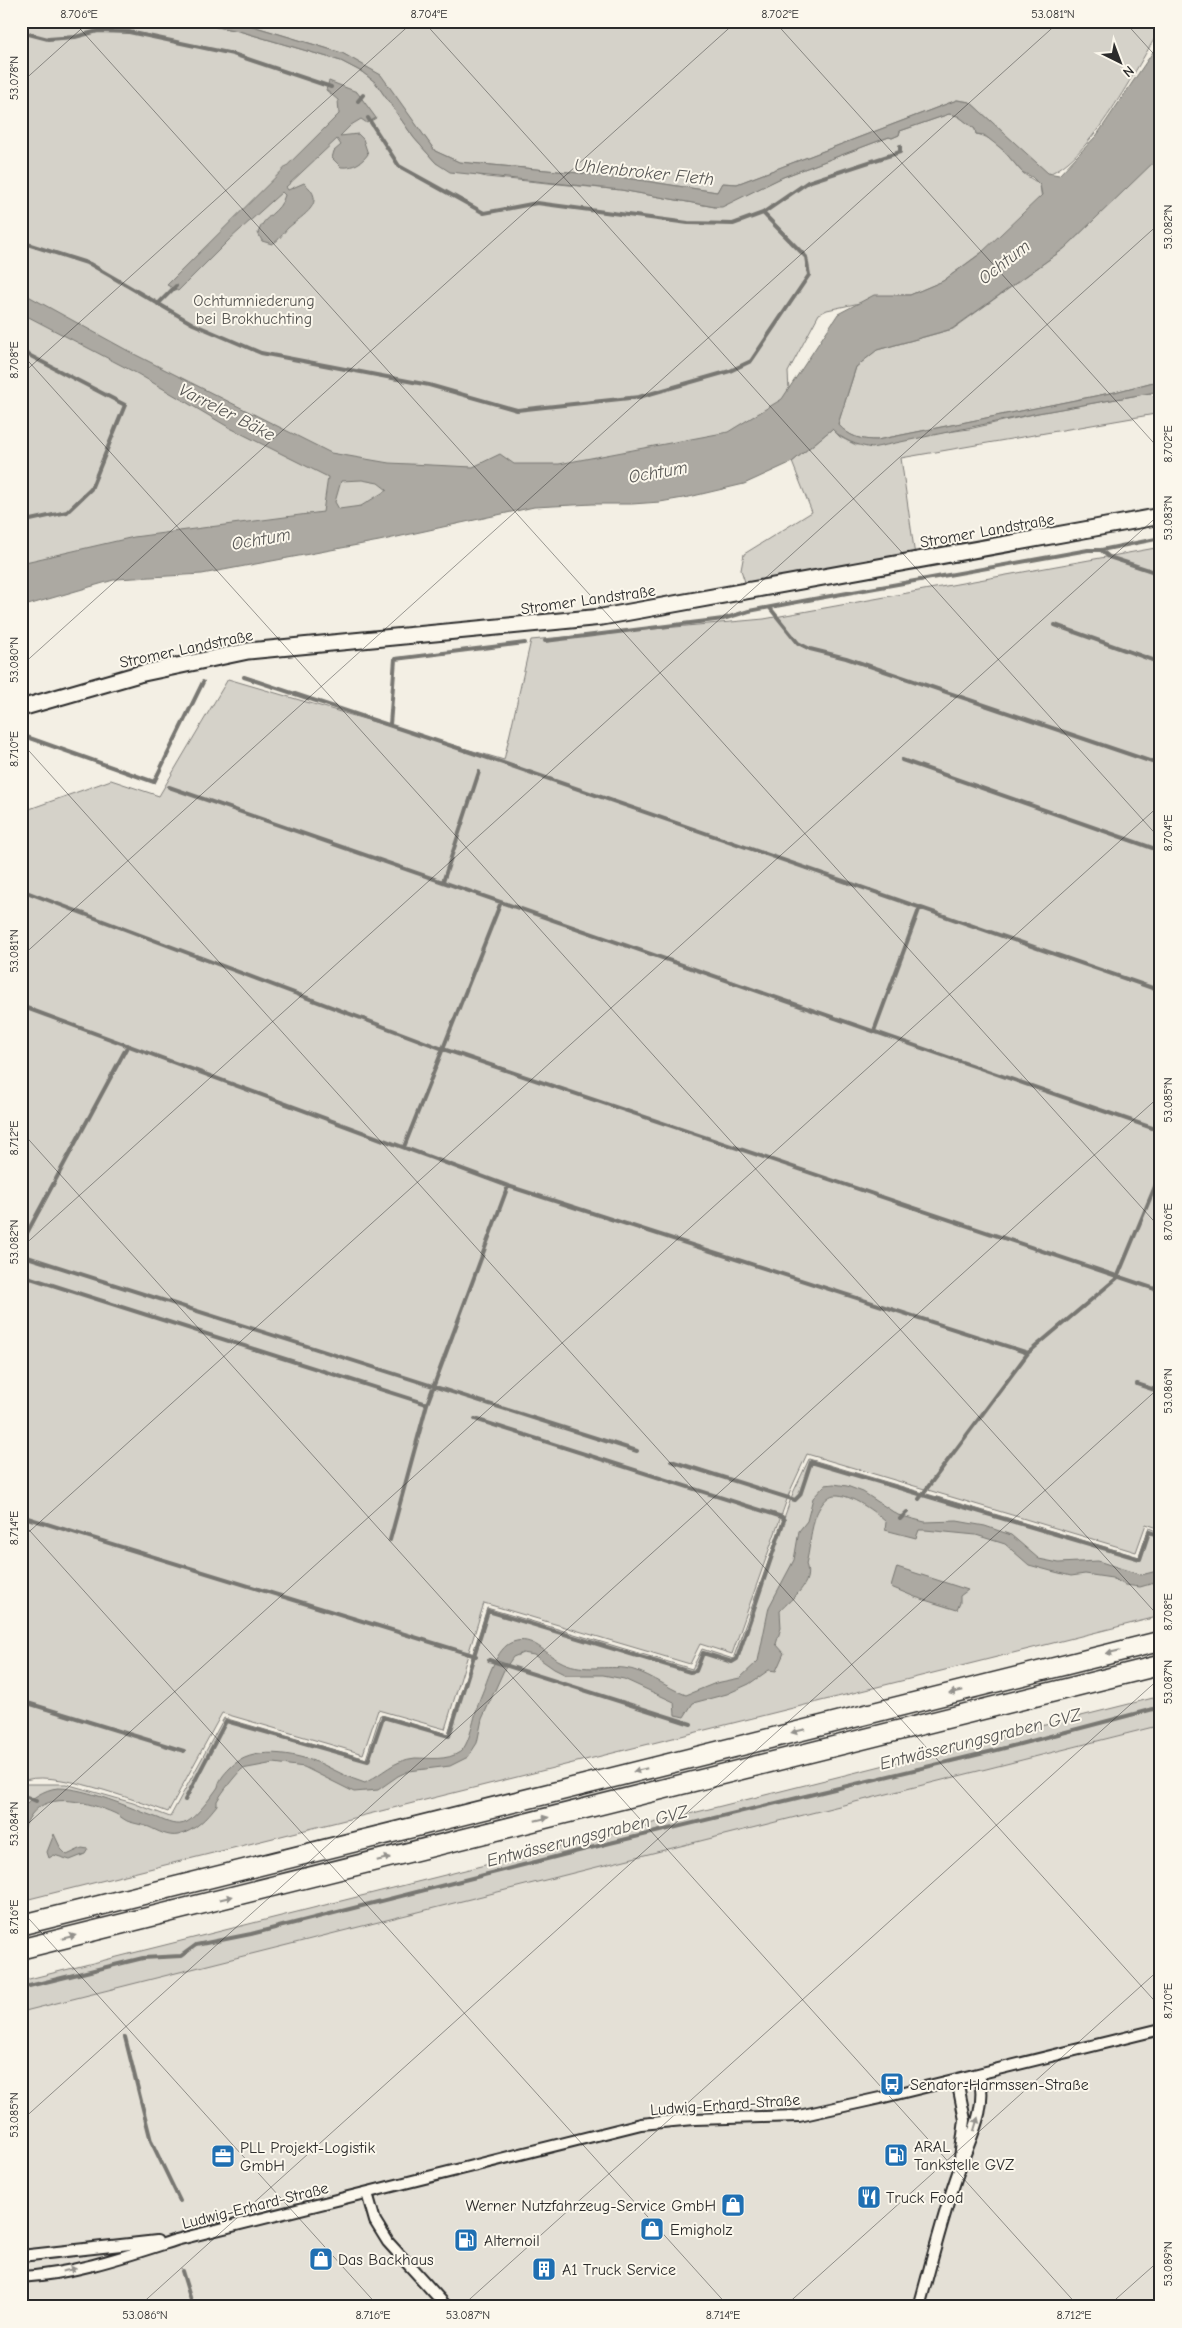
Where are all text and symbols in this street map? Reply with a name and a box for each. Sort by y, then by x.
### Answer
text: 8.706°E [60,7,98,21]
text: 8.704°E [410,7,448,21]
text: 8.702°E [761,7,799,21]
text: 53.081°N [1031,7,1075,21]
north arrow [1094,38,1144,88]
text: 53.078°N [7,56,21,100]
text: N [1119,62,1137,81]
water label: Uhlenbroker Fleth [573,155,715,190]
text: 53.082°N [1161,204,1175,250]
water label: Ochtum [974,236,1034,289]
park label: Ochtumniederung bei Brokhuchting [193,292,315,328]
text: 8.708°E [7,341,21,379]
water label: Varreler Bäke [175,379,278,446]
text: 8.702°E [1161,425,1175,463]
water label: Ochtum [627,457,689,488]
text: 53.083°N [1161,496,1175,540]
street label: Stromer Landstraße [919,510,1056,552]
water label: Ochtum [230,524,292,555]
street label: Stromer Landstraße [519,582,657,618]
street label: Stromer Landstraße [118,626,255,672]
text: 53.080°N [7,637,21,683]
text: 8.710°E [7,731,21,767]
text: 8.704°E [1161,814,1175,852]
text: 53.081°N [7,929,21,973]
text: 53.085°N [1161,1077,1175,1123]
text: 8.712°E [7,1121,21,1155]
text: 8.706°E [1161,1203,1175,1241]
text: 53.082°N [7,1219,21,1265]
text: 53.086°N [1161,1368,1175,1414]
text: 8.714°E [7,1511,21,1545]
text: 8.708°E [1161,1593,1175,1631]
one-way arrow [1106,1648,1121,1656]
text: 53.087°N [1161,1660,1175,1704]
one-way arrow [948,1688,963,1696]
water label: Entwässerungsgraben GVZ [877,1704,1084,1775]
one-way arrow [791,1727,806,1735]
one-way arrow [633,1766,648,1774]
water label: Entwässerungsgraben GVZ [484,1801,691,1872]
text: 53.084°N [7,1802,21,1846]
one-way arrow [534,1815,549,1823]
one-way arrow [376,1855,391,1863]
one-way arrow [219,1894,234,1902]
text: 8.716°E [7,1899,21,1935]
one-way arrow [61,1933,76,1941]
text: 8.710°E [1161,1983,1175,2019]
bus stop icon: Senator-Harmssen-Straße [879,2071,905,2097]
place label: Senator-Harmssen-Straße [910,2076,1089,2094]
street label: Ludwig-Erhard-Straße [649,2091,801,2119]
text: 53.085°N [7,2092,21,2138]
one-way arrow [972,2116,980,2131]
place label: ARAL Tankstelle GVZ [914,2138,1014,2174]
place label: PLL Projekt-Logistik GmbH [240,2139,375,2175]
fuel station icon: ARAL Tankstelle GVZ [883,2142,909,2168]
office icon: PLL Projekt-Logistik GmbH [210,2143,236,2169]
street label: Ludwig-Erhard-Straße [180,2179,330,2233]
restaurant icon: Truck Food [856,2184,882,2210]
place label: Truck Food [886,2189,963,2207]
shop icon: Werner Nutzfahrzeug-Service GmbH [720,2192,746,2218]
place label: Werner Nutzfahrzeug-Service GmbH [466,2197,716,2215]
shop icon: Emigholz [639,2216,665,2242]
place label: Emigholz [670,2221,733,2239]
fuel station icon: Alternoil [453,2227,479,2253]
place label: Alternoil [484,2232,540,2250]
text: 53.089°N [1161,2241,1175,2287]
shop icon: Das Backhaus [308,2246,334,2272]
place label: Das Backhaus [338,2251,434,2269]
building icon: A1 Truck Service [531,2256,557,2282]
place label: A1 Truck Service [562,2261,676,2279]
one-way arrow [62,2266,77,2274]
text: 53.086°N [122,2308,168,2322]
text: 8.716°E [355,2308,391,2322]
text: 53.087°N [446,2308,490,2322]
text: 8.714°E [706,2308,740,2322]
text: 8.712°E [1057,2308,1091,2322]

